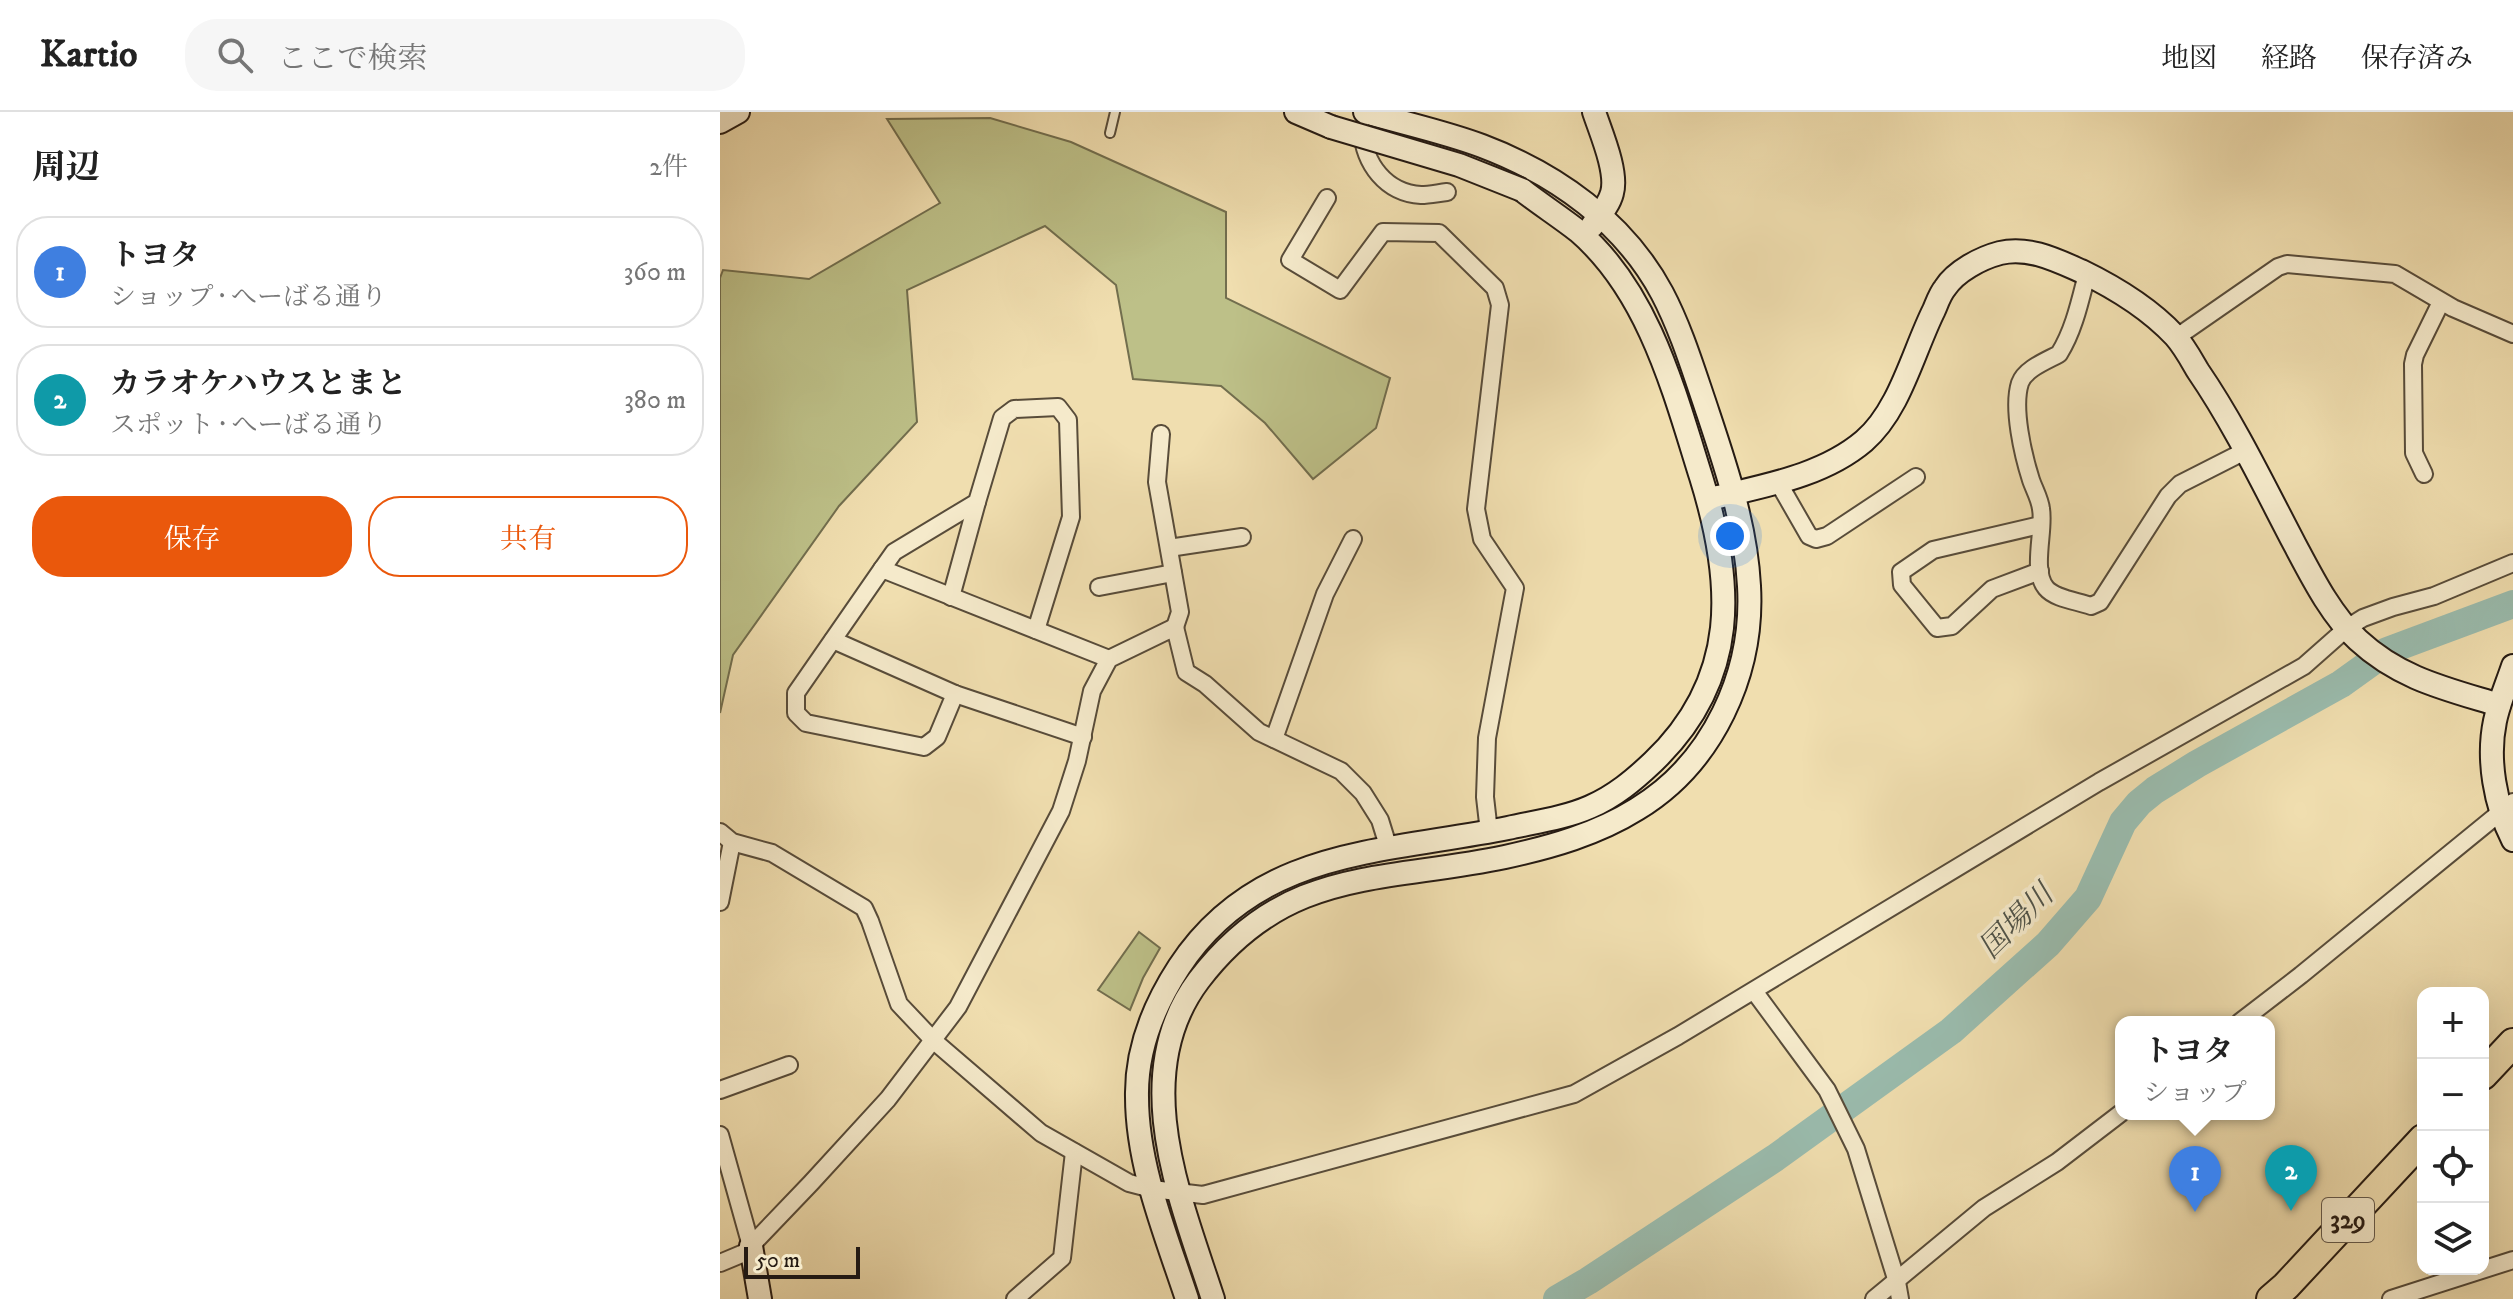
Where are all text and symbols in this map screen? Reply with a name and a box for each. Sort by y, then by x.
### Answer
search box [185,19,745,91]
text: Kartio [40,31,137,79]
icon: search [213,33,257,77]
text: ここで検索 [277,41,427,78]
text: 地図 [2161,41,2217,76]
text: 経路 [2261,41,2317,76]
text: 保存済み [2361,41,2473,76]
text: 周辺 [32,147,100,189]
text: 2件 [649,151,688,184]
text: トヨタ [110,238,200,275]
text: 1 [55,256,65,289]
text: 360 m [624,256,686,289]
text: ショップ · へーばる通り [110,281,387,314]
text: カラオケハウスとまと [110,366,407,403]
text: 2 [54,384,66,417]
text: 380 m [624,384,686,417]
text: スポット · へーばる通り [110,409,387,442]
button: 保存 [32,496,352,577]
button: 共有 [368,496,688,577]
your location [1710,516,1750,556]
water label: 国場川 [1972,875,2064,967]
map controls [2417,987,2489,1275]
button: + [2417,987,2489,1059]
popup [2115,1016,2275,1120]
text: トヨタ [2143,1034,2233,1071]
button: − [2417,1059,2489,1131]
text: ショップ [2143,1077,2247,1110]
button: locate [2417,1131,2489,1203]
pin: 2 [2265,1145,2317,1211]
pin: 1 [2169,1146,2221,1212]
road number: 329 [2322,1198,2374,1242]
button: layers [2417,1203,2489,1275]
scale bar [744,1243,860,1279]
text: 50 m [756,1247,800,1274]

